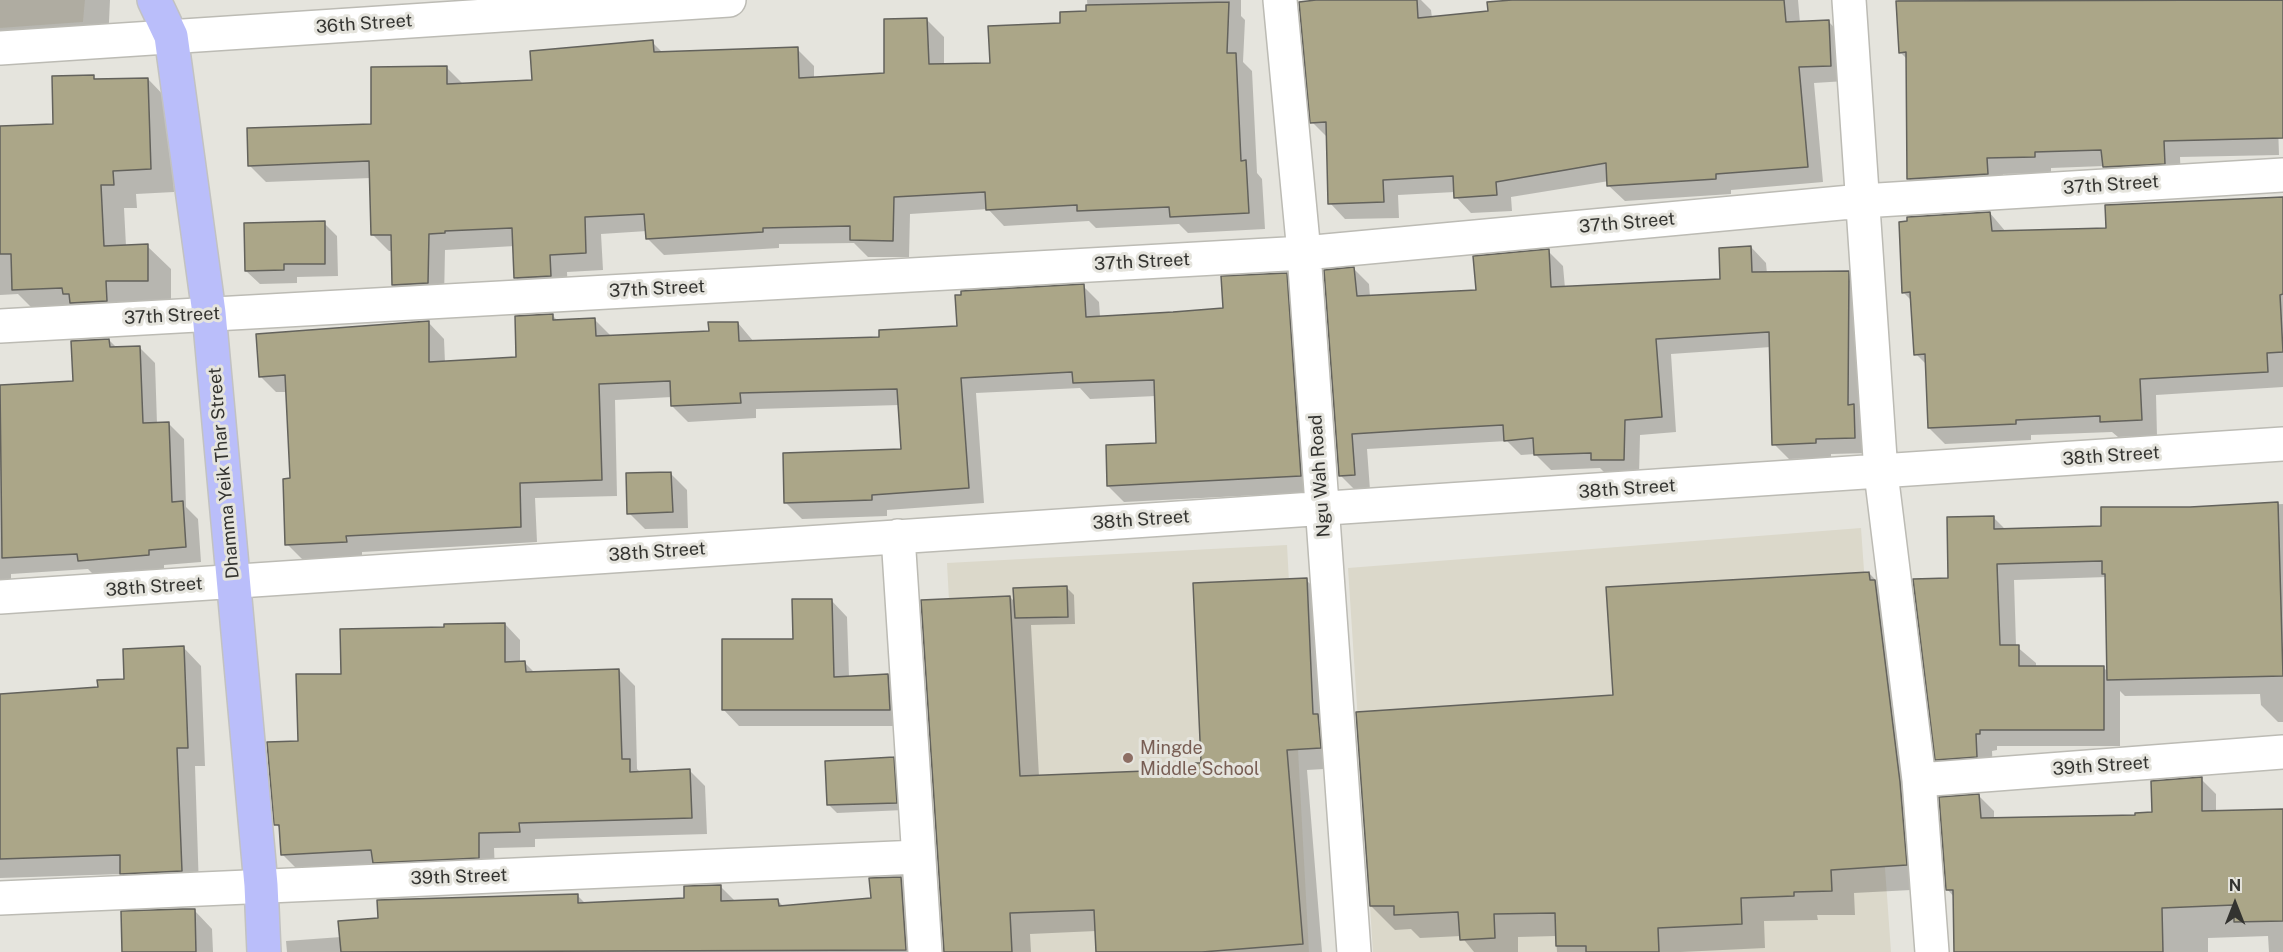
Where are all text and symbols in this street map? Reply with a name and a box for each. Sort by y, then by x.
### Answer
street label: 36th Street [315,10,413,38]
street label: 37th Street [2062,171,2160,199]
street label: 37th Street [1578,208,1676,238]
street label: 37th Street [1093,249,1191,275]
street label: 37th Street [608,276,706,302]
street label: 37th Street [123,303,221,329]
street label: Dhamma Yeik Thar Street [204,366,244,580]
street label: Ngu Wah Road [1305,414,1335,538]
street label: 38th Street [2062,442,2160,470]
street label: 38th Street [1578,475,1676,503]
street label: 38th Street [1092,506,1190,534]
street label: 38th Street [608,538,706,566]
street label: 38th Street [105,573,203,601]
place label: Mingde Middle School [1140,737,1259,780]
marker: Mingde Middle School [1121,751,1135,765]
street label: 39th Street [2052,752,2150,780]
street label: 39th Street [410,865,508,889]
north arrow [2205,874,2265,934]
text: N [2229,876,2241,895]

